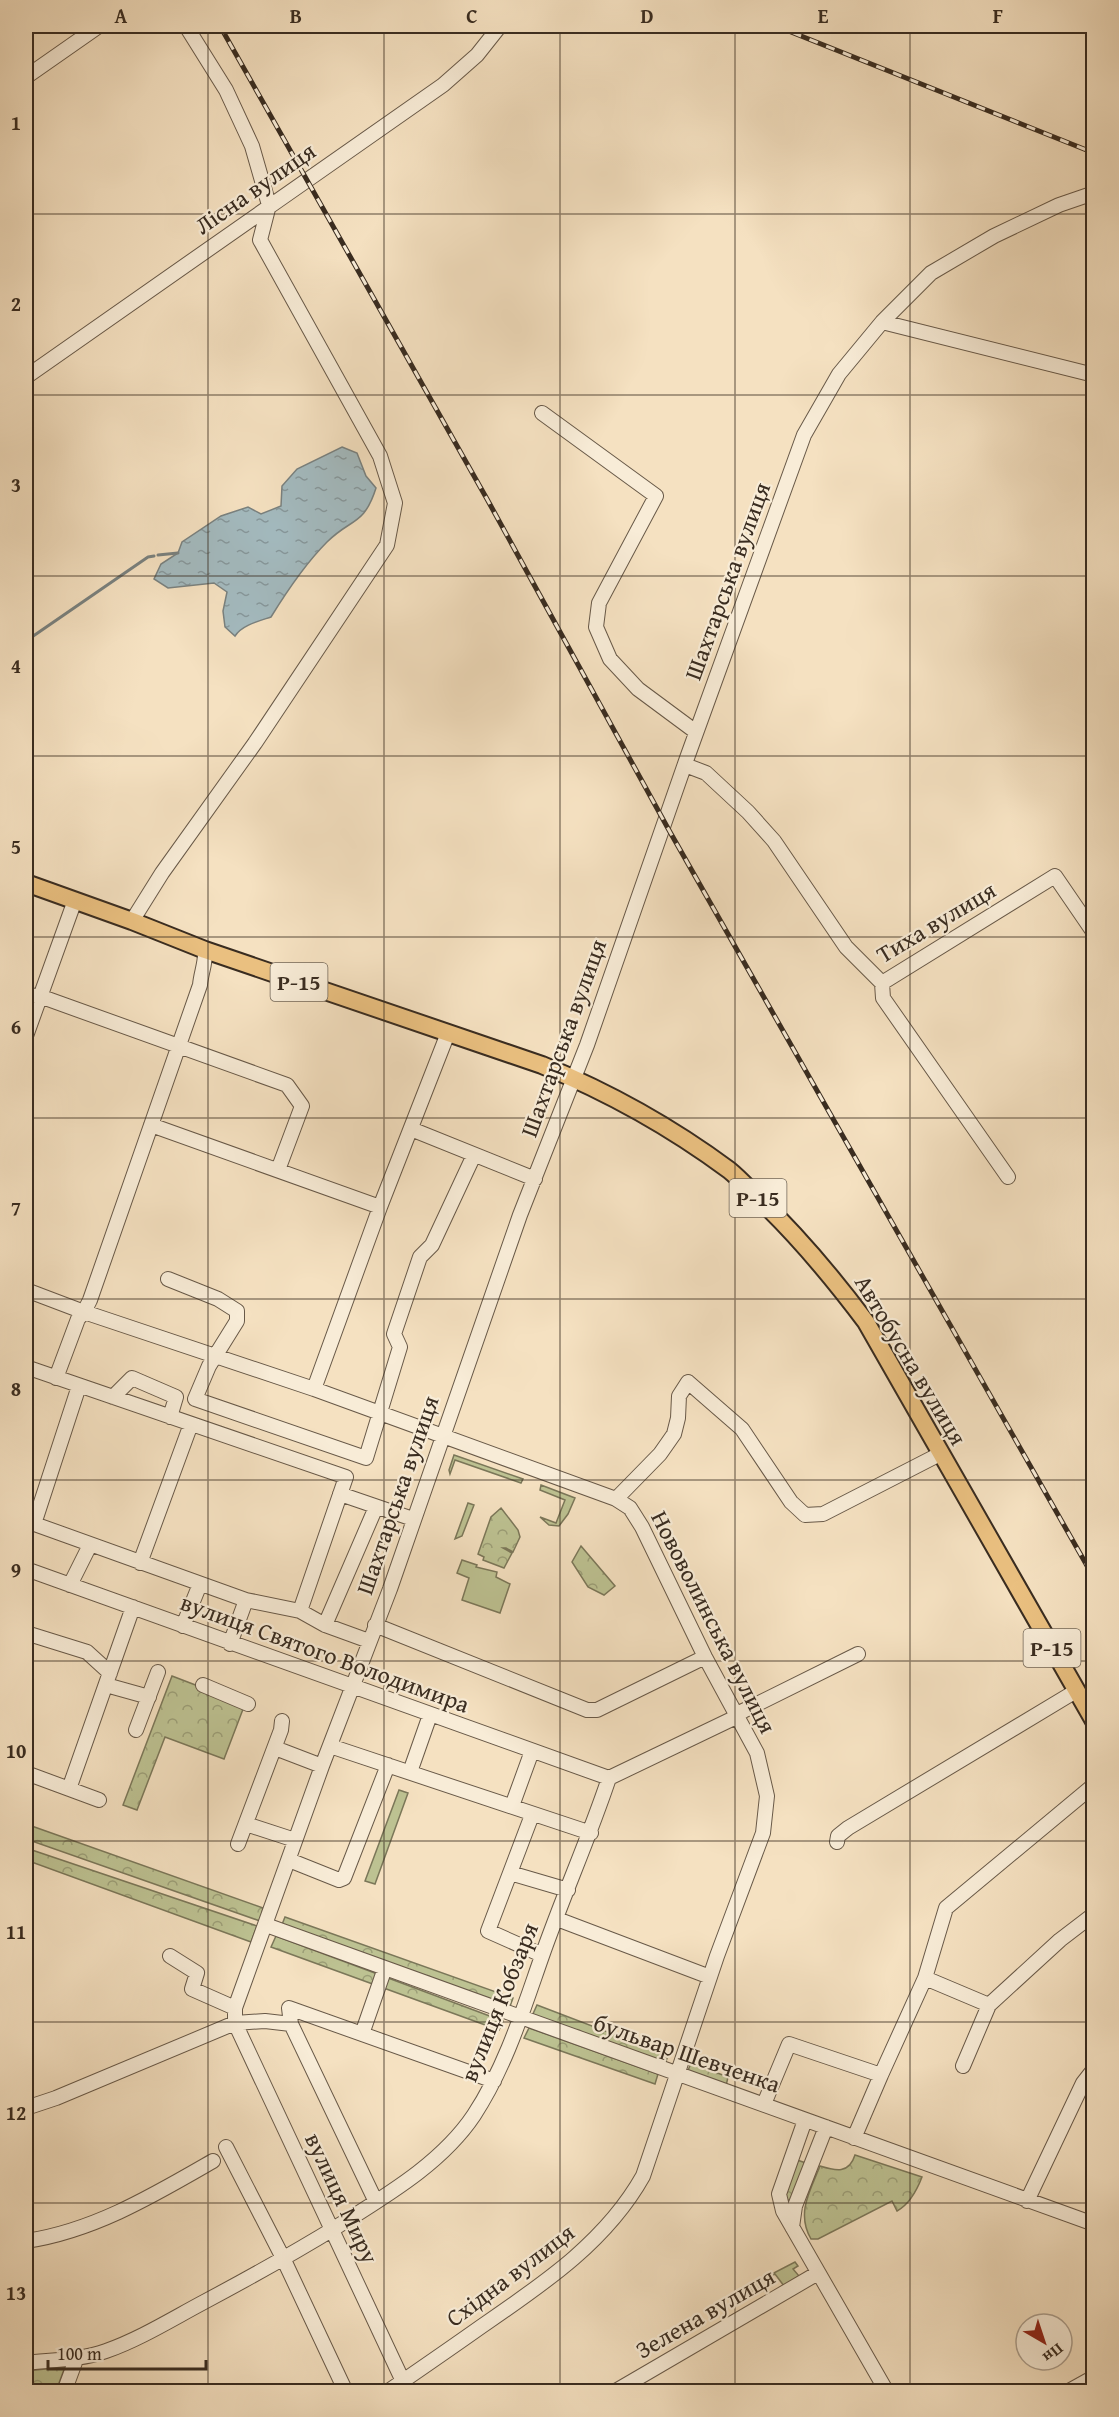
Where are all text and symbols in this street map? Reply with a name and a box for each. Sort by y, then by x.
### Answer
text: A [115,1,128,30]
text: B [290,1,302,30]
text: C [466,1,478,30]
text: D [640,1,654,30]
text: E [818,1,829,30]
text: F [993,1,1003,30]
text: 1 [11,108,21,137]
street label: Лісна вулиця [187,133,323,243]
text: 2 [11,289,21,318]
text: 3 [11,470,21,499]
street label: Шахтарська вулиця [675,477,779,685]
text: 4 [11,651,21,680]
text: 5 [11,832,21,861]
street label: Тиха вулиця [870,873,1002,971]
street label: Шахтарська вулиця [511,934,615,1142]
road number: Р-15 [270,963,328,1001]
text: 6 [11,1012,21,1041]
road number: Р-15 [730,1179,786,1217]
text: 7 [11,1193,21,1222]
street label: Автобусна вулиця [846,1268,976,1452]
text: 8 [11,1374,21,1403]
street label: Шахтарська вулиця [347,1391,447,1599]
street label: Нововолинська вулиця [643,1504,785,1740]
text: 9 [11,1555,21,1584]
street label: вулиця Святого Володимира [176,1584,475,1722]
road number: Р-15 [1024,1629,1080,1667]
text: 10 [6,1736,26,1765]
text: 11 [6,1917,26,1946]
street label: вулиця Кобзаря [451,1917,547,2087]
street label: бульвар Шевченка [589,2005,786,2102]
text: 12 [6,2098,26,2127]
street label: вулиця Миру [296,2127,388,2269]
street label: Східна вулиця [438,2215,582,2335]
street label: Зелена вулиця [629,2259,781,2367]
text: 13 [6,2278,26,2307]
north arrow [1014,2312,1074,2372]
scale bar [48,2333,206,2371]
text: Пн [1038,2338,1069,2370]
text: 100 m [57,2340,102,2367]

